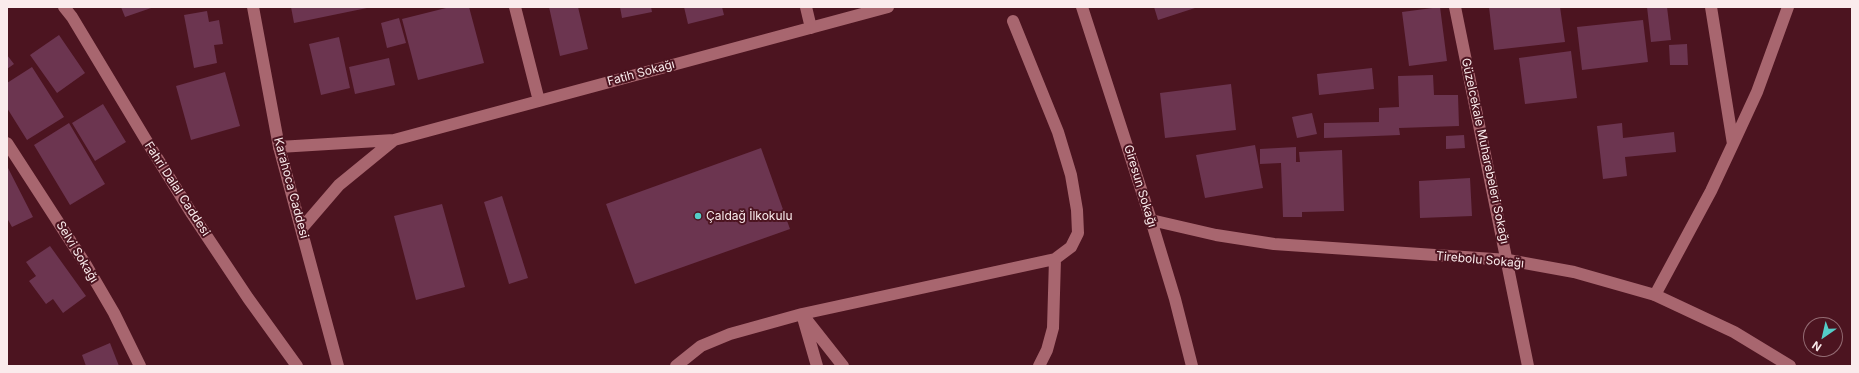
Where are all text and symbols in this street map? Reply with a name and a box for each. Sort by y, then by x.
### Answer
street label: Fatih Sokağı [606,57,676,89]
street label: Güzelcekale Muharebeleri Sokağı [1458,57,1512,245]
street label: Karahoca Caddesi [271,136,311,240]
street label: Fahri Dalal Caddesi [141,139,213,239]
street label: Giresun Sokağı [1121,143,1159,229]
place label: Çaldağ İlkokulu [706,209,793,223]
marker: Çaldağ İlkokulu [693,211,703,221]
street label: Selvi Sokağı [53,219,101,285]
street label: Tirebolu Sokağı [1435,249,1525,271]
north arrow [1803,317,1843,357]
text: N [1809,338,1824,354]

